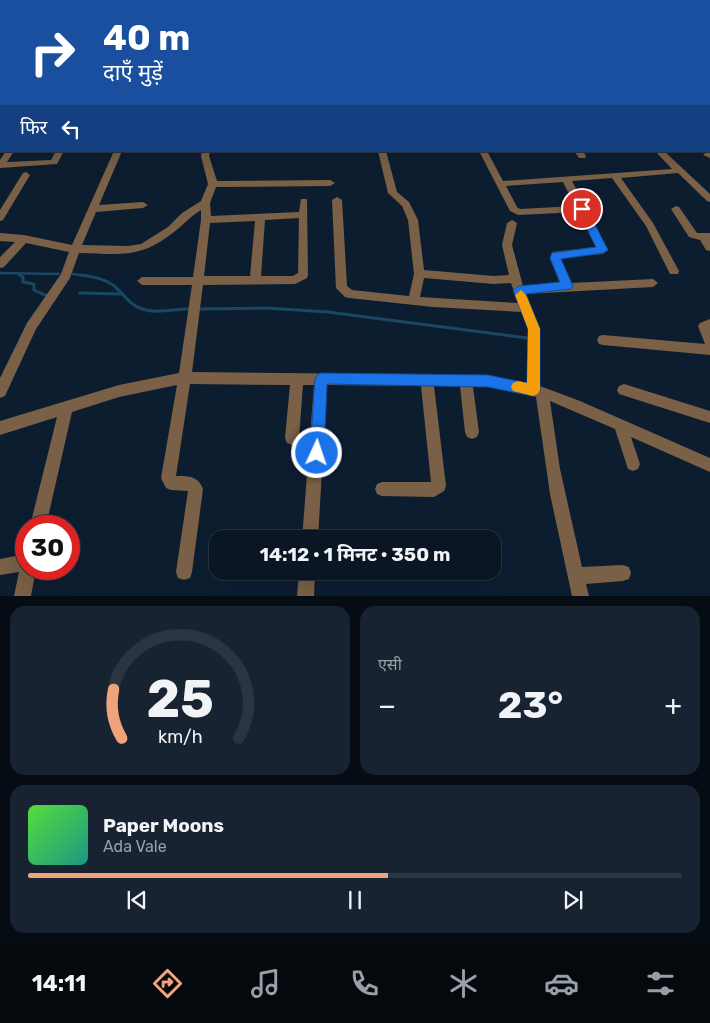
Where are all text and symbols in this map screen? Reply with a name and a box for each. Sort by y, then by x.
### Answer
text: 40 m [103,17,190,59]
icon: right [20,20,85,85]
text: दाएँ मुड़ें [103,59,163,86]
icon: left [57,115,85,143]
text: फिर [20,116,47,139]
pin [561,188,603,230]
icon: arrive [568,195,596,223]
position arrow [290,426,342,478]
speed limit sign: 30 [15,515,80,580]
text: 14:12 · 1 मिनट · 350 m [259,543,451,566]
text: एसी [378,655,402,674]
text: 25 [146,668,214,730]
text: 23° [498,682,563,728]
text: − [378,689,396,722]
text: + [665,689,682,722]
text: km/h [158,726,202,747]
text: Paper Moons [103,814,224,837]
text: Ada Vale [103,837,167,856]
icon: previous [123,886,151,914]
icon: pause [341,886,369,914]
icon: next [559,886,587,914]
icon: directions [150,966,185,1001]
icon: music [248,966,283,1001]
icon: phone [347,966,382,1001]
icon: climate [446,966,481,1001]
icon: car [544,966,579,1001]
icon: filters [643,966,678,1001]
text: 14:11 [32,970,86,997]

